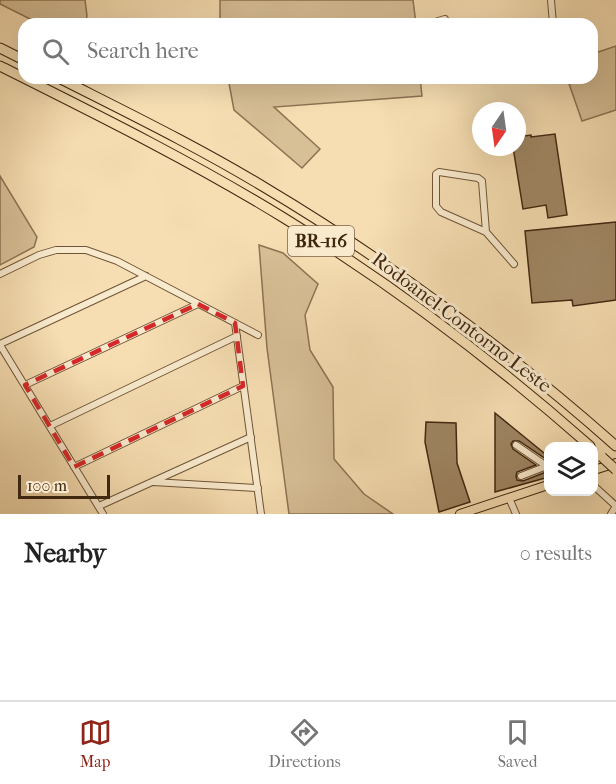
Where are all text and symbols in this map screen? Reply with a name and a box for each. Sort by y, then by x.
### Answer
search box [18,18,598,84]
icon: search [39,35,72,68]
text: Search here [87,38,199,64]
north arrow [472,102,526,156]
road number: BR-116 [288,226,354,256]
street label: Rodoanel Contorno Leste [367,247,556,397]
map controls [544,442,598,496]
button: layers [544,442,598,496]
scale bar [18,472,110,499]
text: 100 m [27,476,67,495]
text: Nearby [24,538,106,569]
text: 0 results [520,542,592,565]
tab: Map [79,716,112,771]
tab: Directions [269,716,341,771]
tab: Saved [498,716,537,771]

